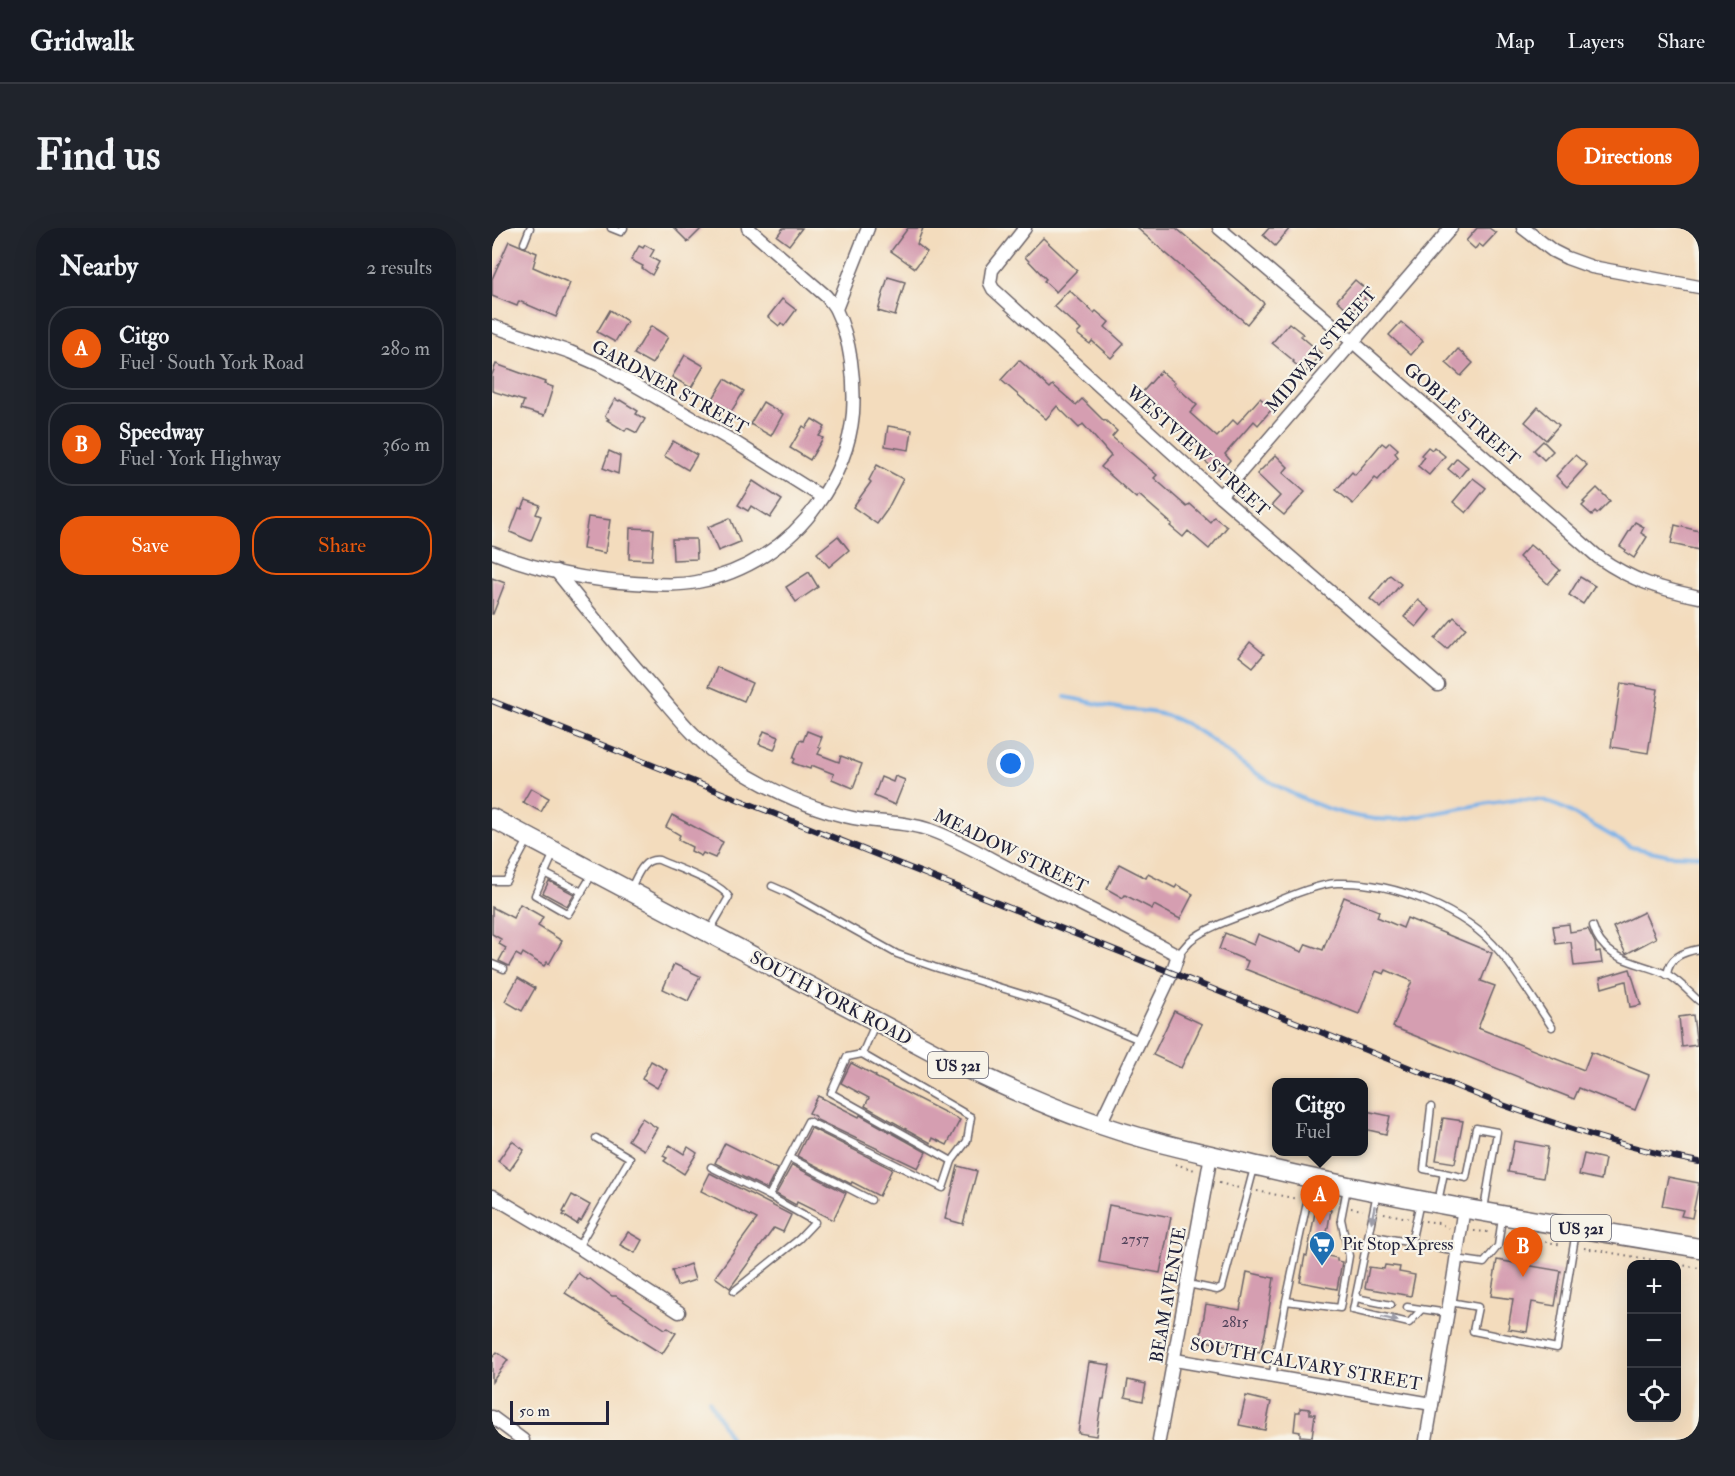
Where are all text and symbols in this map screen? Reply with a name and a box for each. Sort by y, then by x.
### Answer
text: Gridwalk [30,24,134,59]
text: Map [1495,28,1535,55]
text: Layers [1568,28,1624,55]
text: Share [1657,28,1705,55]
button: Directions [1557,128,1699,185]
text: Find us [36,130,160,182]
text: Nearby [60,251,138,283]
text: 2 results [366,255,432,280]
street label: MIDWAY STREET [1261,282,1383,418]
text: Citgo [119,322,169,350]
street label: GARDNER STREET [588,335,752,440]
text: A [75,336,88,361]
text: 280 m [380,336,430,361]
text: Fuel · South York Road [119,350,304,375]
street label: GOBLE STREET [1399,358,1525,472]
street label: WESTVIEW STREET [1120,380,1275,522]
text: Speedway [119,418,203,446]
text: B [75,432,88,457]
text: 360 m [382,432,430,457]
text: Fuel · York Highway [119,446,281,471]
button: Save [60,516,240,575]
button: Share [252,516,432,575]
your location [996,749,1025,778]
street label: MEADOW STREET [930,804,1092,899]
street label: SOUTH YORK ROAD [746,946,916,1051]
road number: US 321 [928,1052,988,1078]
popup [1272,1078,1368,1156]
text: Citgo [1295,1091,1345,1119]
text: Fuel [1295,1119,1331,1144]
pin: A [1300,1176,1340,1225]
one-way arrow [1368,1204,1377,1223]
road number: US 321 [1551,1215,1611,1241]
street label: BEAM AVENUE [1145,1225,1192,1365]
pin: B [1504,1228,1542,1277]
supermarket icon: Pit Stop Xpress [1307,1229,1337,1267]
house number: 2757 [1121,1230,1149,1249]
place label: Pit Stop Xpress [1342,1233,1453,1256]
map controls [1627,1260,1681,1422]
button: + [1627,1260,1681,1314]
house number: 2815 [1222,1313,1249,1332]
one-way arrow [1381,1314,1399,1324]
button: − [1627,1314,1681,1368]
street label: SOUTH CALVARY STREET [1188,1333,1424,1396]
button: locate [1627,1368,1681,1422]
scale bar [510,1398,609,1426]
text: 50 m [519,1401,550,1421]

